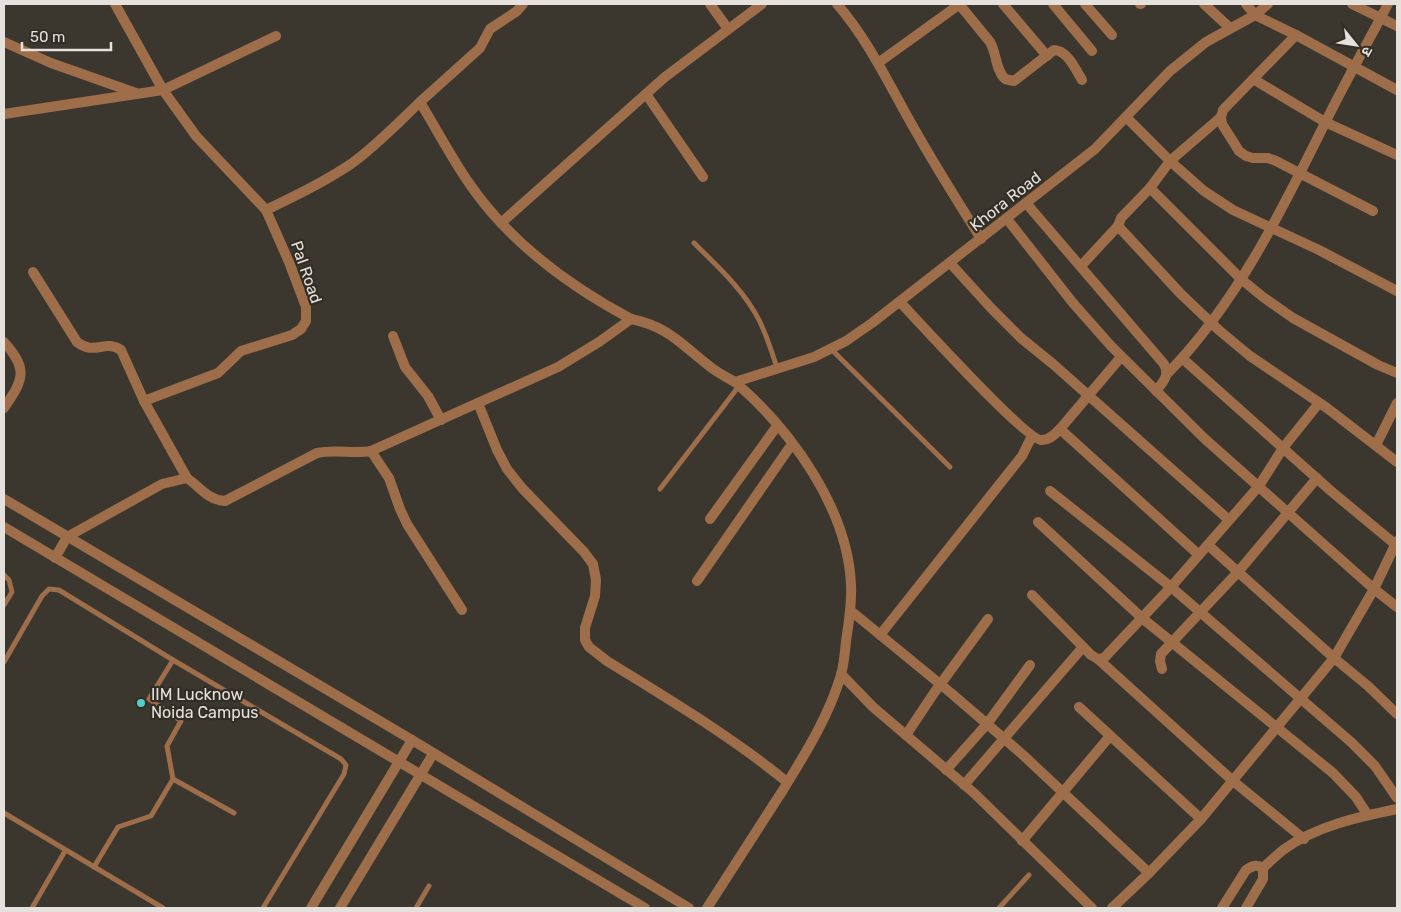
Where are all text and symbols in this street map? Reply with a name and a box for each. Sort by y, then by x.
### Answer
scale bar [22,20,111,52]
north arrow [1331,20,1381,70]
text: 50 m [30,28,65,46]
text: उ [1357,43,1376,60]
street label: Khora Road [966,168,1045,235]
street label: Pal Road [287,238,326,306]
place label: IIM Lucknow Noida Campus [151,685,259,722]
marker: IIM Lucknow Noida Campus [135,697,147,709]

